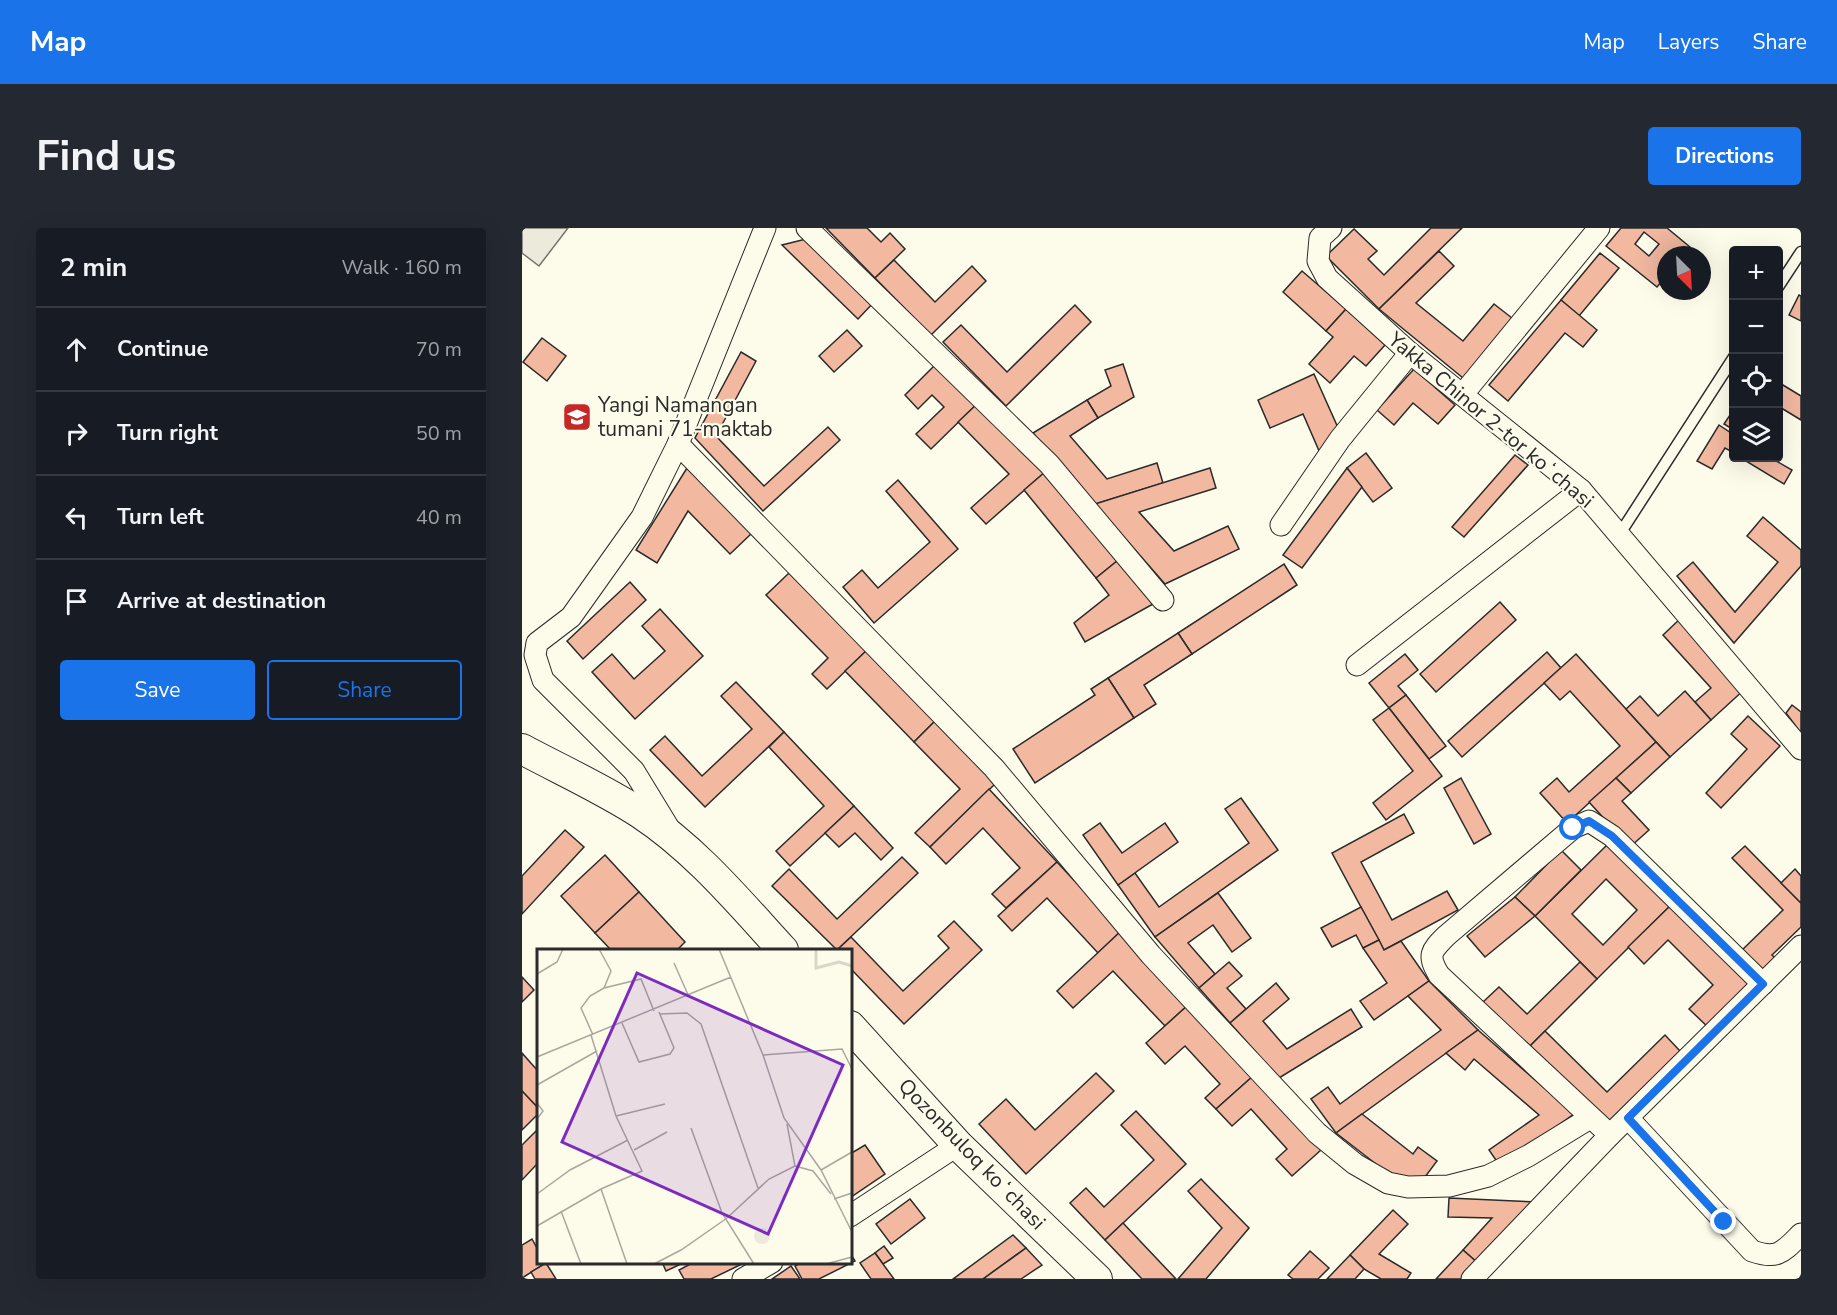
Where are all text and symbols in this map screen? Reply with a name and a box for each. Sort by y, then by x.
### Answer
text: Map [30,23,86,61]
text: Map [1583,28,1625,56]
text: Layers [1658,28,1719,56]
text: Share [1752,28,1807,56]
button: Directions [1648,127,1801,185]
text: Find us [36,128,176,185]
north arrow [1657,246,1711,300]
map controls [1729,246,1783,462]
button: + [1729,246,1783,300]
text: 2 min [60,250,127,285]
text: Walk · 160 m [342,254,462,281]
button: − [1729,300,1783,354]
street label: Yakka Chinor 2-tor koʻchasi [1381,325,1600,514]
icon: ahead [60,333,93,366]
text: Continue [117,334,208,364]
text: 70 m [416,336,462,363]
button: locate [1729,354,1783,408]
place label: Yangi Namangan tumani 71-maktab [597,391,773,443]
school or university icon: Yangi Namangan tumani 71-maktab [561,401,593,433]
button: layers [1729,408,1783,462]
icon: right [60,417,93,450]
text: Turn right [117,418,218,448]
text: 50 m [416,420,462,447]
icon: left [60,501,93,534]
text: Turn left [117,502,204,532]
text: 40 m [416,504,462,531]
icon: arrive [60,585,93,618]
text: Arrive at destination [117,586,326,616]
button: Save [60,660,255,720]
button: Share [267,660,462,720]
route start [1559,814,1585,840]
inset map [537,949,852,1264]
street label: Qozonbuloq koʻchasi [892,1072,1052,1236]
route end [1710,1208,1736,1234]

